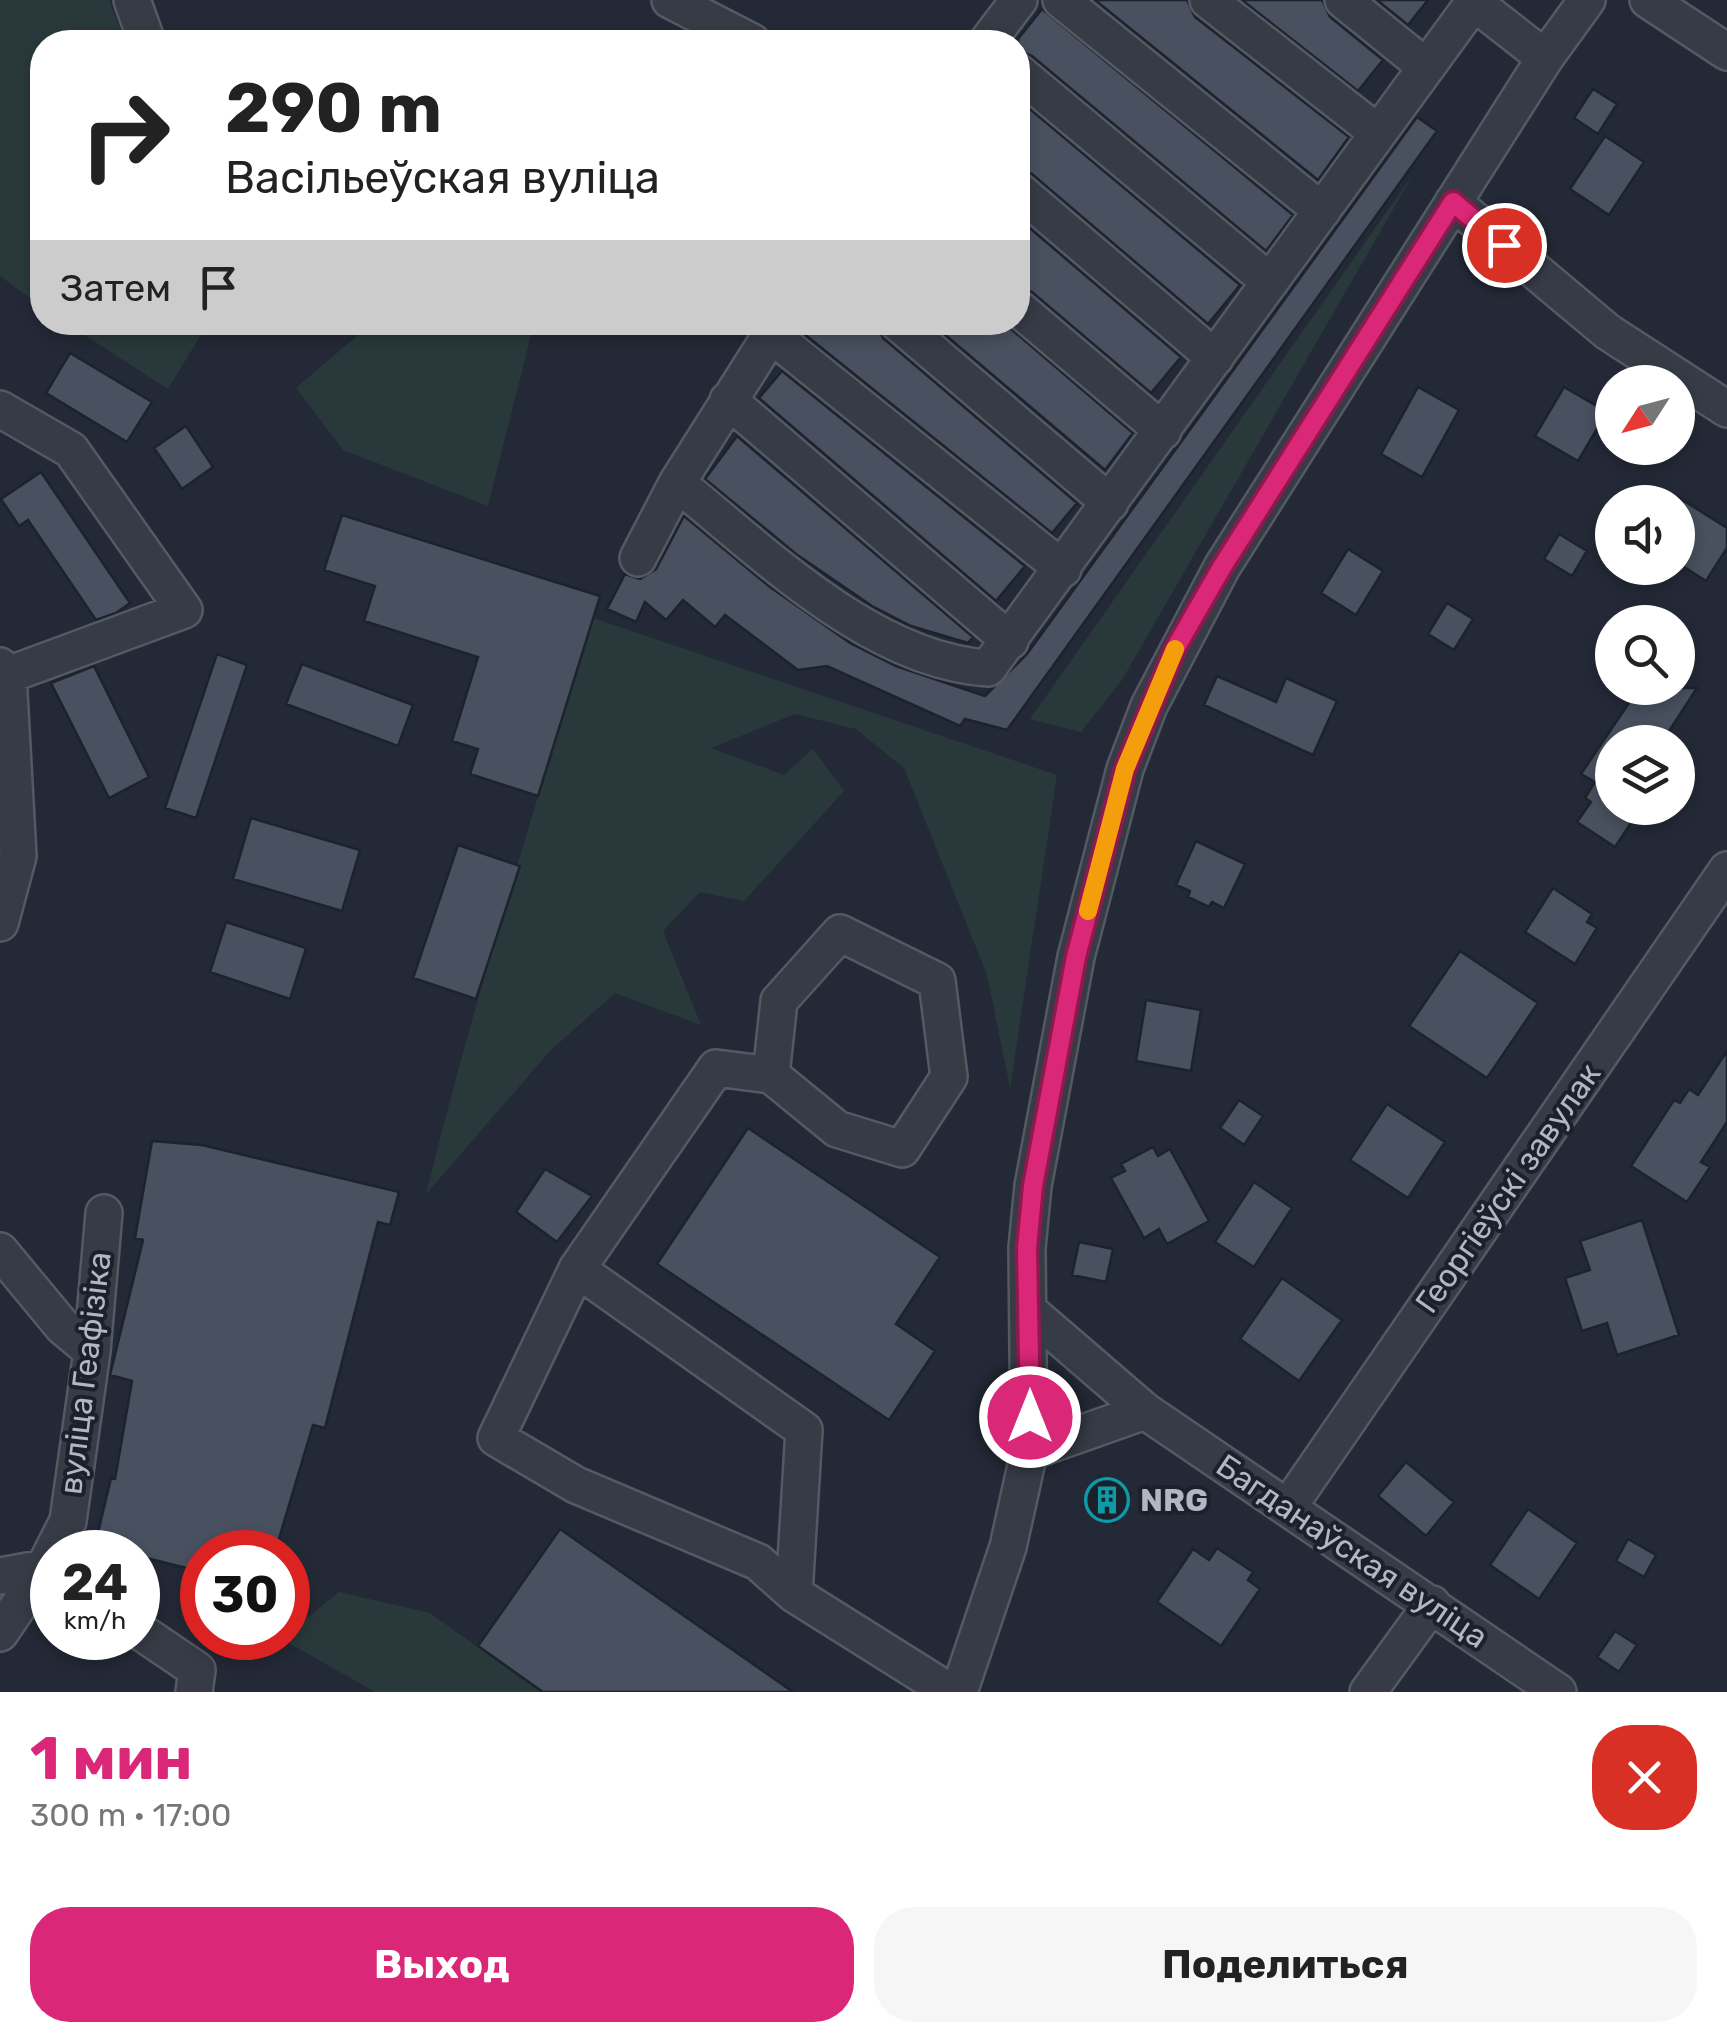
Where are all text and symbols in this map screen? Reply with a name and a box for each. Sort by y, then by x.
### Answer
text: 290 m [225,67,442,150]
icon: right [60,70,190,200]
text: Васільеўская вуліца [225,151,660,204]
pin [1462,203,1547,288]
icon: arrive [1477,218,1532,273]
icon: arrive [191,260,246,315]
text: Затем [60,265,171,311]
north arrow [1595,365,1695,465]
map controls [1595,365,1695,825]
button: sound [1595,485,1695,585]
button: search [1595,605,1695,705]
button: layers [1595,725,1695,825]
street label: Георгіеўскі завулак [1407,1056,1609,1320]
street label: вуліца Геафізіка [51,1250,119,1496]
position arrow [978,1365,1082,1469]
street label: Багданаўская вуліца [1209,1446,1495,1656]
building icon: NRG [1084,1477,1130,1523]
place label: NRG [1140,1481,1208,1519]
speed limit sign: 30 [180,1530,310,1660]
text: 24 [62,1553,128,1613]
text: km/h [64,1606,126,1635]
text: 1 мин [30,1723,193,1794]
button: close [1592,1725,1697,1830]
text: 300 m · 17:00 [30,1796,231,1834]
button: Выход [30,1907,854,2022]
button: Поделиться [874,1907,1697,2022]

